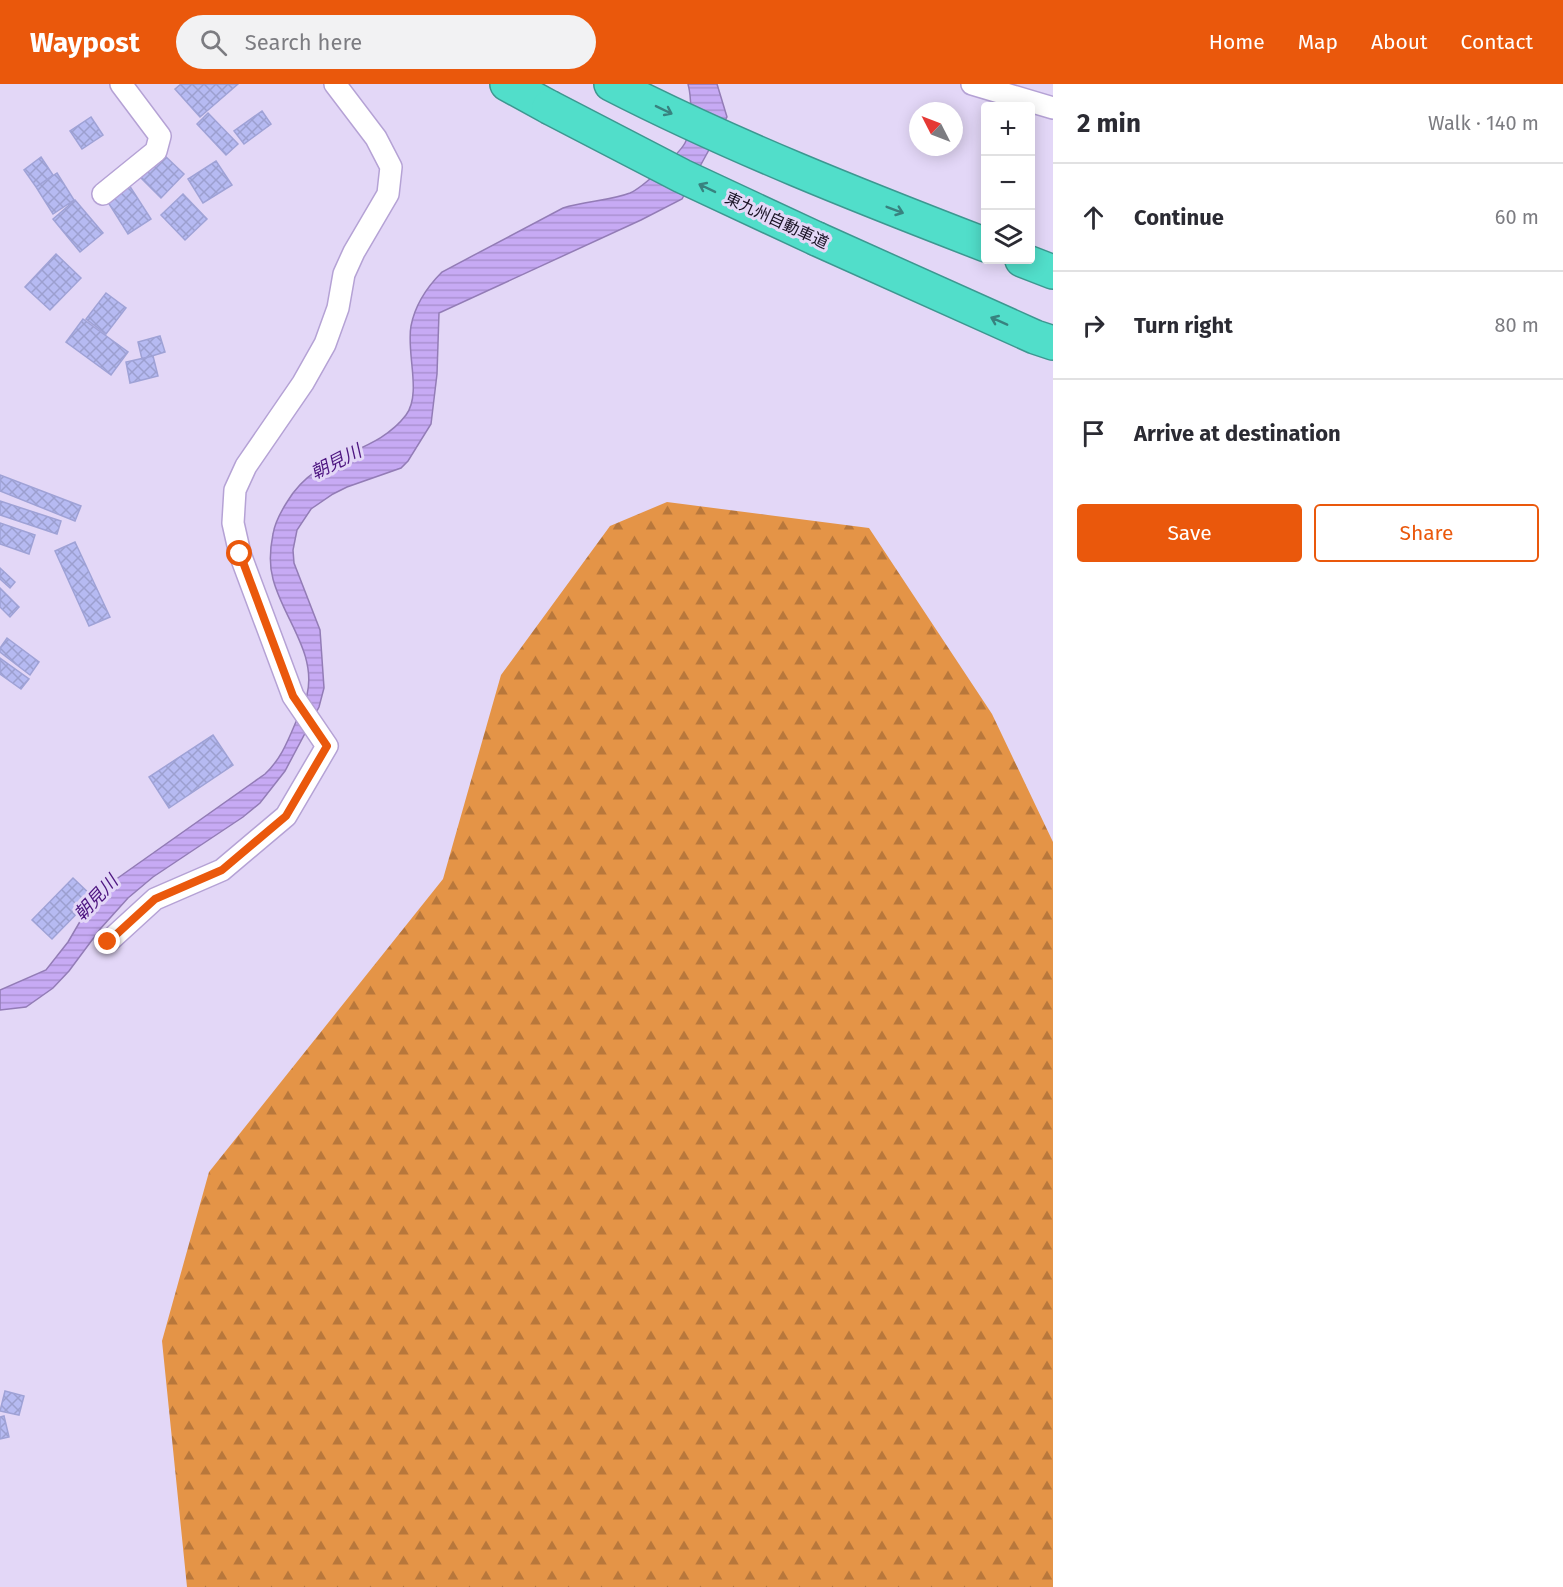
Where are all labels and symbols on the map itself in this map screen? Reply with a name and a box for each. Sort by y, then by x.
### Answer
north arrow [909,102,963,156]
one-way arrow [654,105,672,117]
one-way arrow [699,182,717,194]
street label: 東九州自動車道 [722,188,832,253]
one-way arrow [885,205,904,216]
one-way arrow [990,314,1008,326]
water label: 朝見川 [307,439,367,484]
route start [226,540,252,566]
water label: 朝見川 [70,869,124,925]
route end [94,928,120,954]

